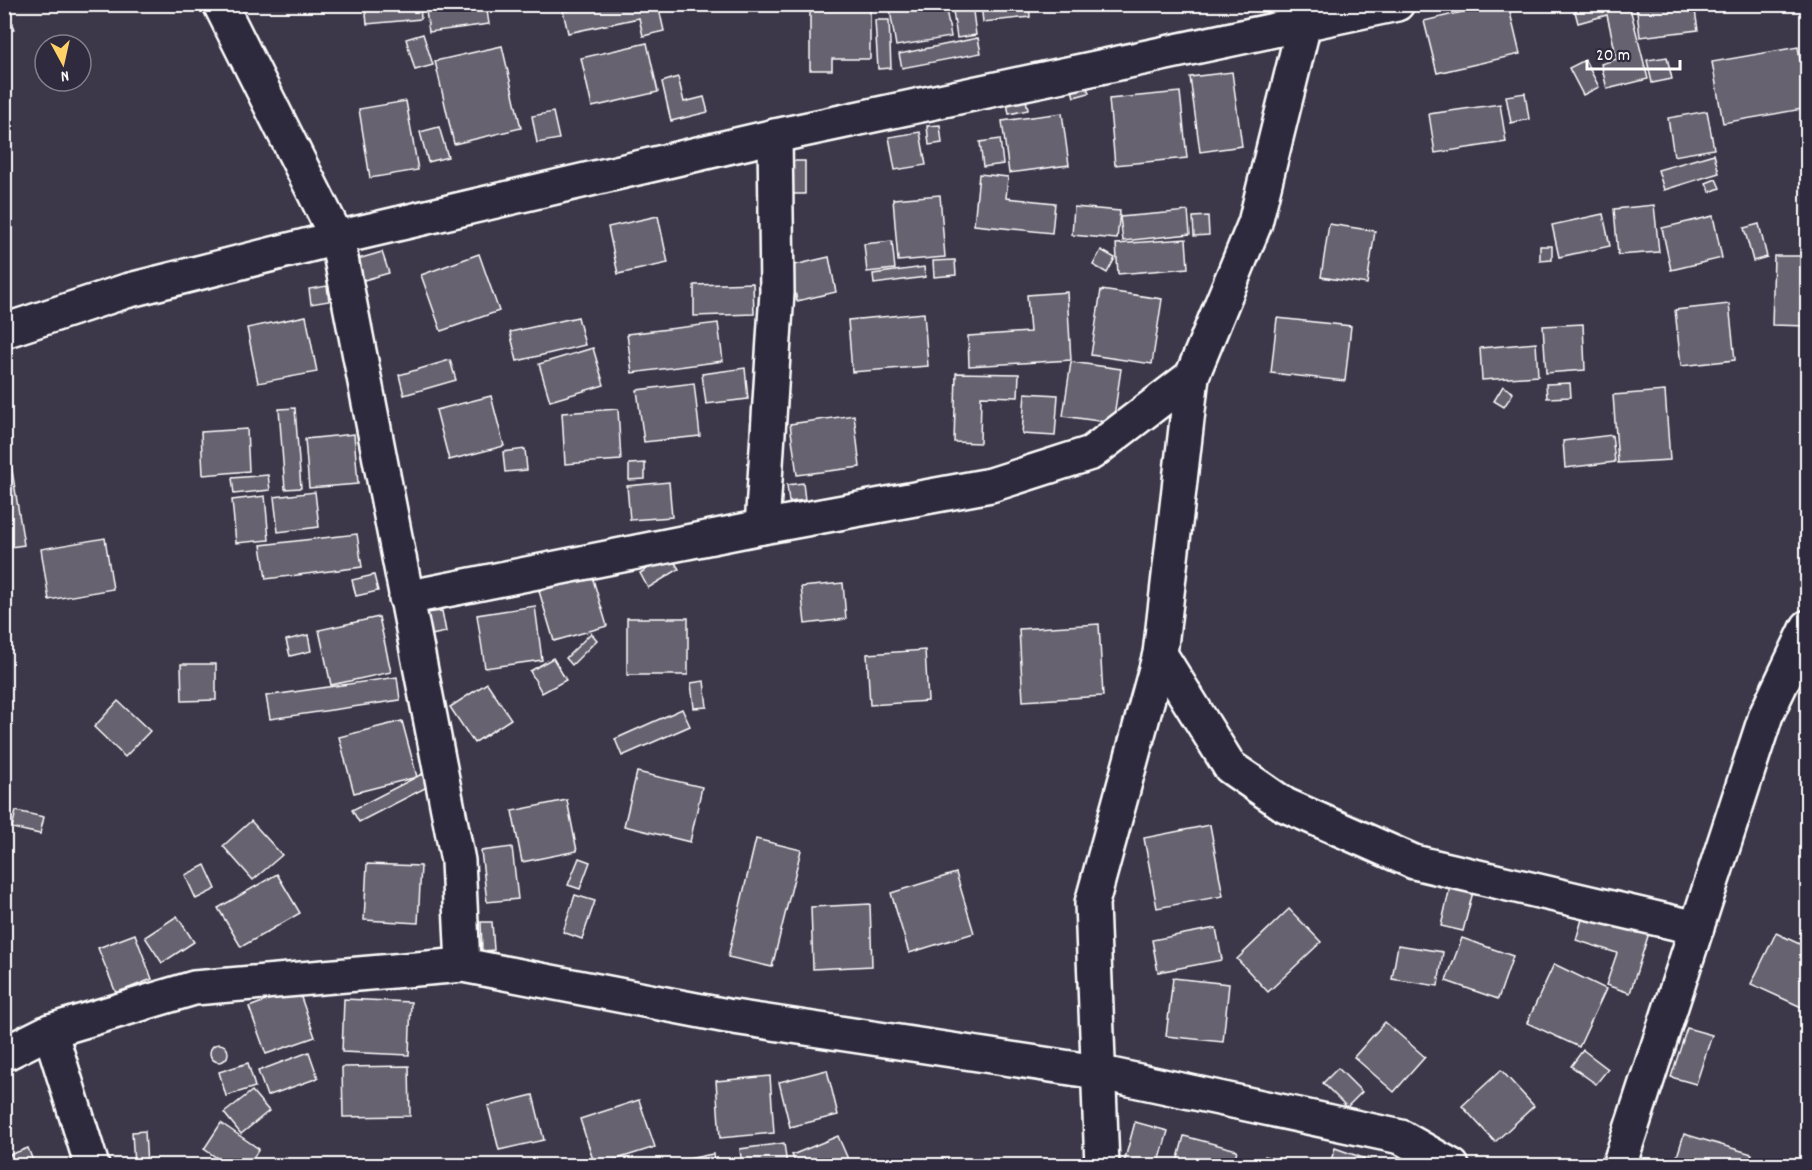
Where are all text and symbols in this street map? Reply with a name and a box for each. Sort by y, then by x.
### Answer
north arrow [33,33,93,93]
scale bar [1587,33,1680,71]
text: 20 m [1596,44,1630,69]
text: N [59,63,70,87]

